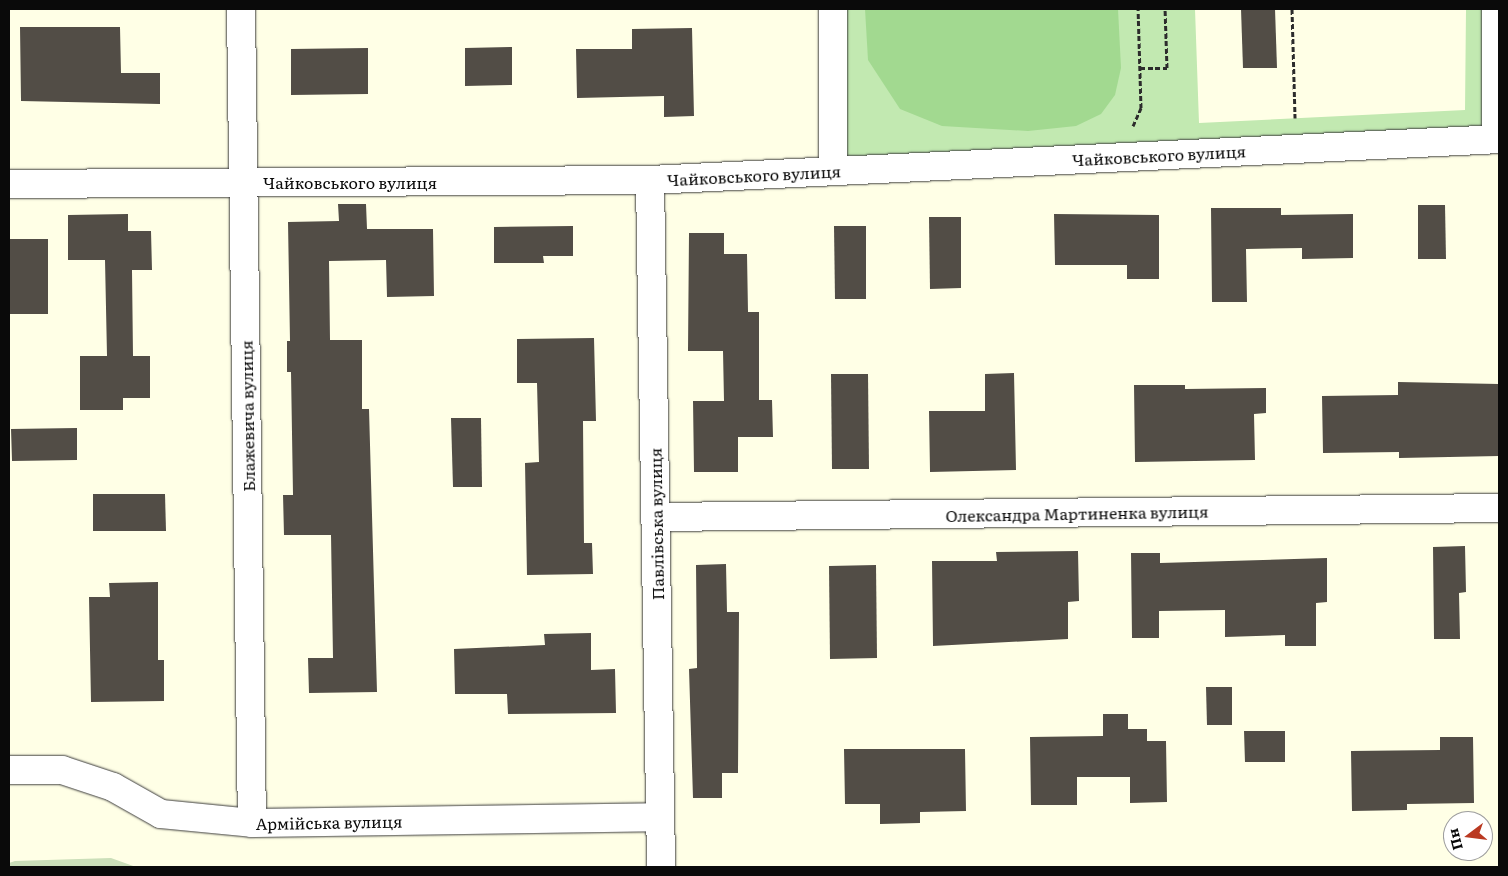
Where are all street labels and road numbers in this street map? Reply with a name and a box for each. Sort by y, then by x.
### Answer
street label: Чайковського вулиця [1072,141,1246,169]
street label: Чайковського вулиця [667,161,841,189]
street label: Чайковського вулиця [263,172,437,192]
street label: Блажевича вулиця [236,340,258,492]
street label: Павлівська вулиця [645,448,667,600]
street label: Олександра Мартиненка вулиця [945,501,1209,525]
street label: Армійська вулиця [255,811,403,833]

